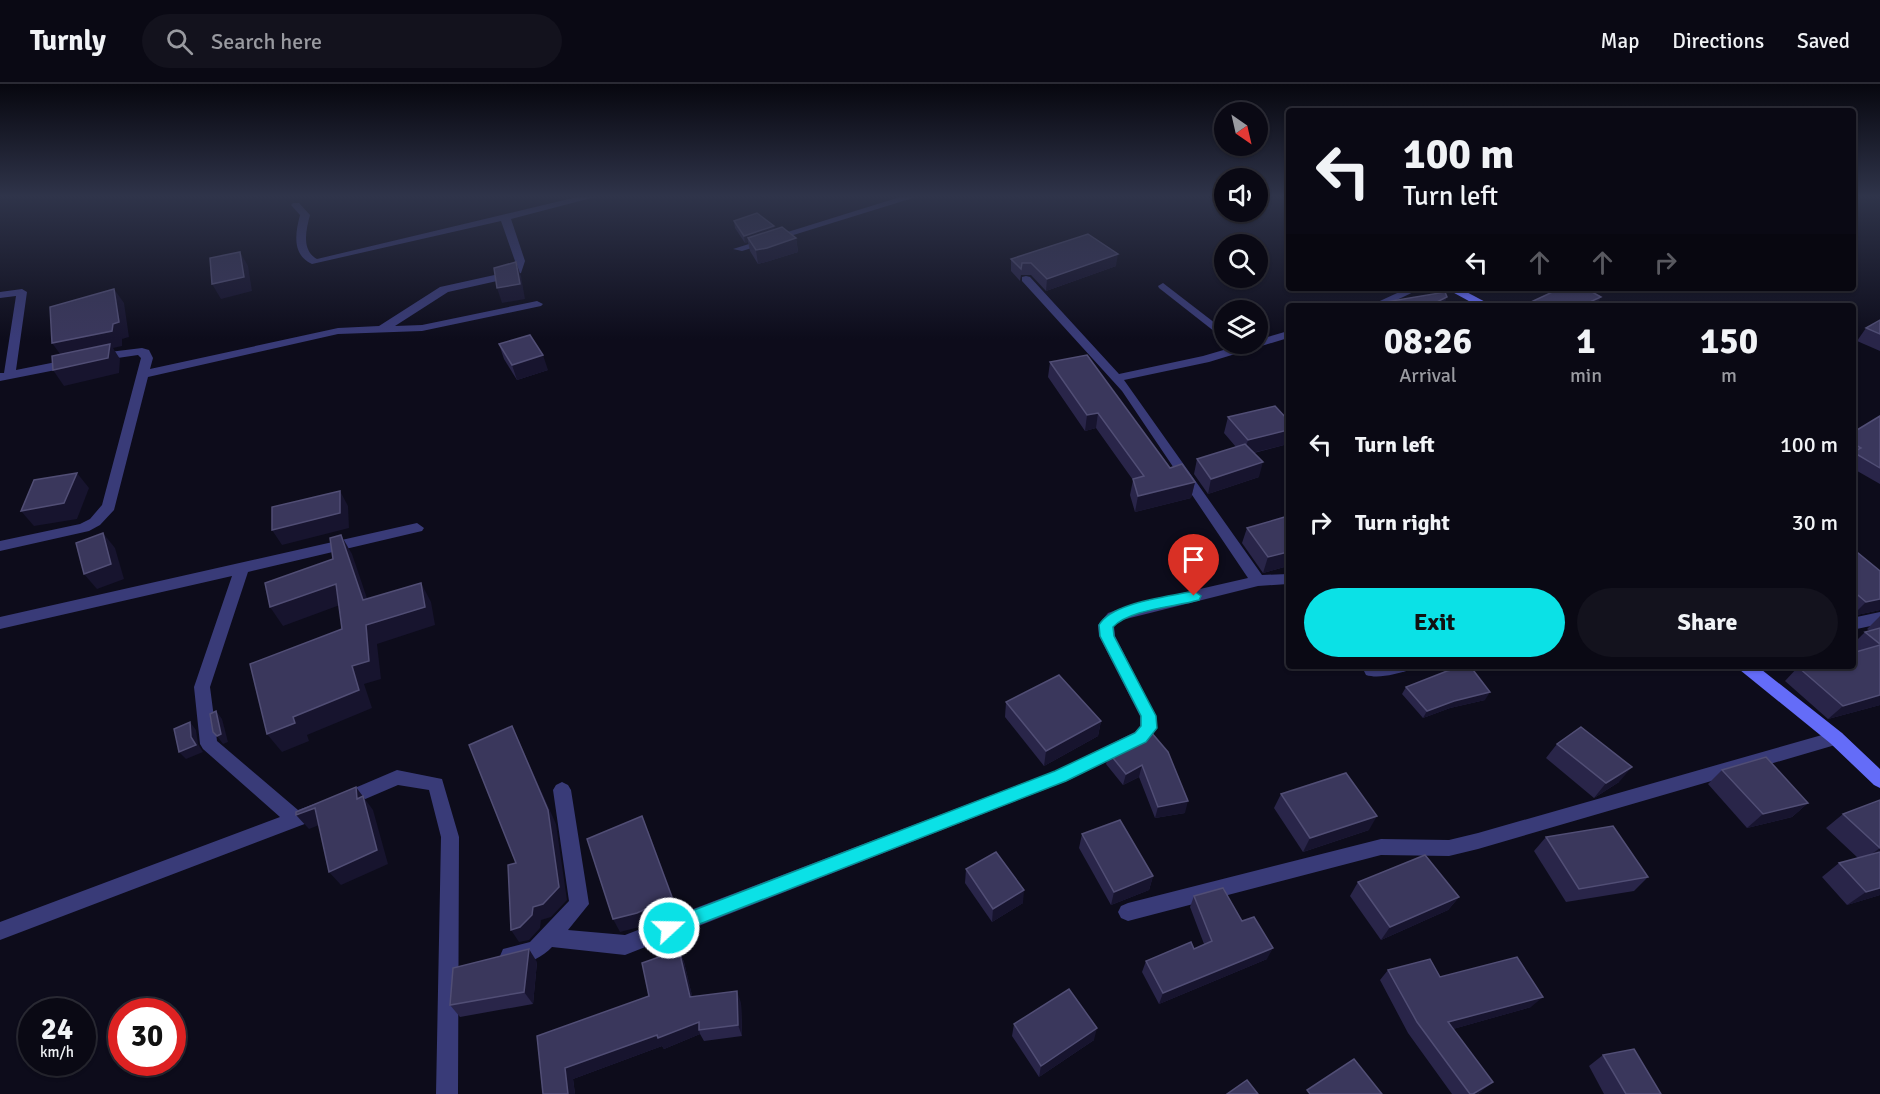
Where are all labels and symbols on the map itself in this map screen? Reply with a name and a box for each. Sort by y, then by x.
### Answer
north arrow [1214,102,1268,156]
pin [1168,534,1219,596]
position arrow [637,896,701,960]
speed limit sign: 30 [108,998,186,1076]

